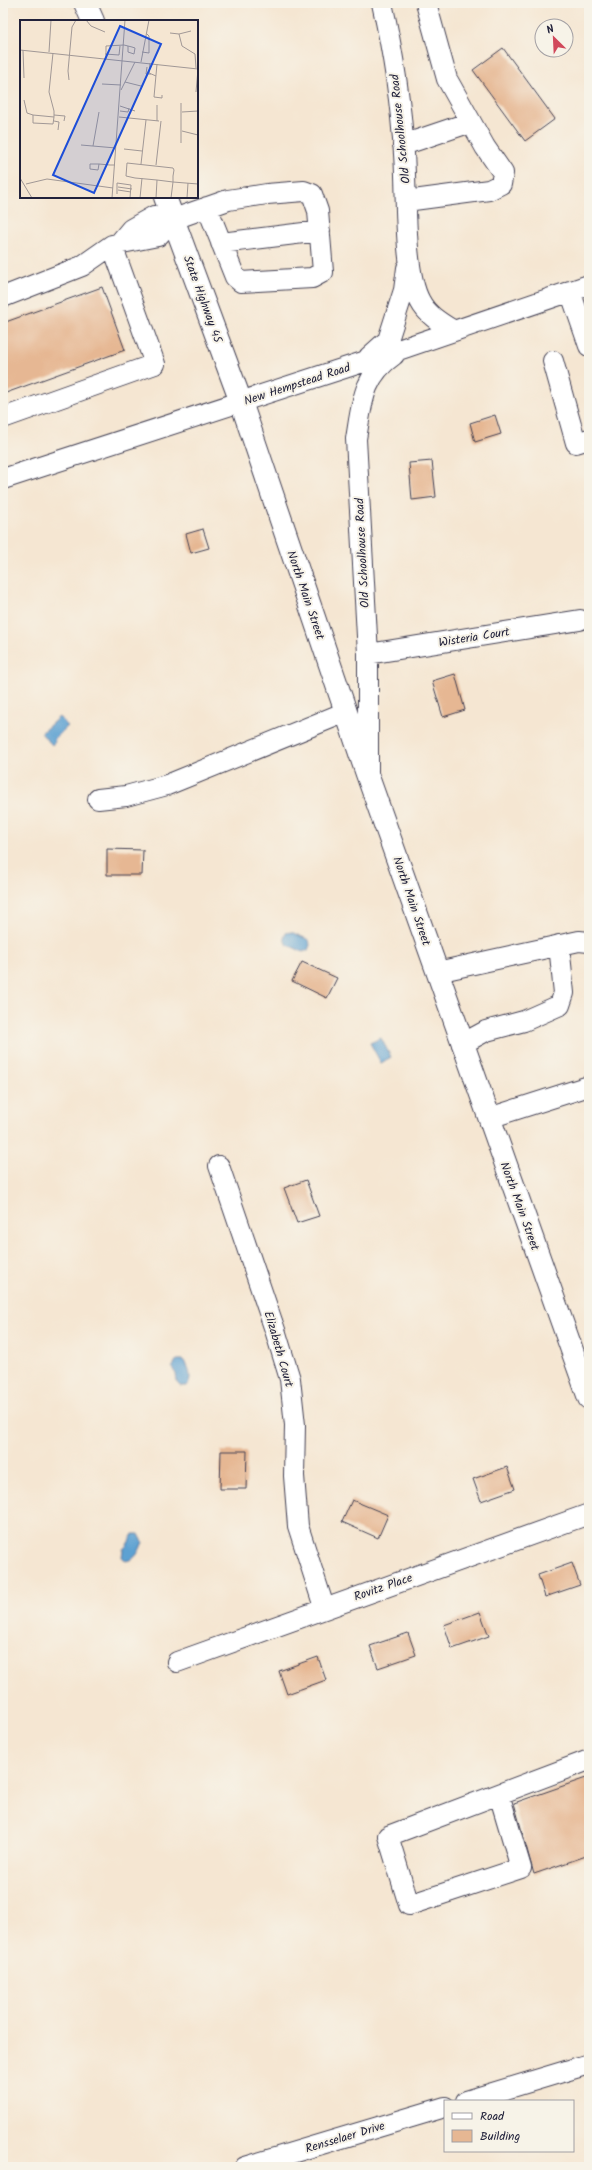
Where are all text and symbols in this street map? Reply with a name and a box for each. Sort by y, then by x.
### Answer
north arrow [534,18,574,58]
inset map [20,20,198,198]
text: N [544,20,557,39]
street label: Old Schoolhouse Road [385,72,416,185]
street label: State Highway 45 [178,253,228,347]
street label: New Hempstead Road [242,358,354,411]
street label: Old Schoolhouse Road [350,497,375,608]
street label: North Main Street [281,548,330,643]
street label: Wisteria Court [437,622,511,652]
street label: North Main Street [387,854,436,949]
street label: North Main Street [495,1159,544,1253]
street label: Elizabeth Court [259,1309,299,1390]
street label: Rovitz Place [351,1568,416,1606]
legend [444,2100,574,2152]
text: Road [480,2107,505,2126]
street label: Rensselaer Drive [303,2116,388,2159]
text: Building [480,2127,520,2146]

